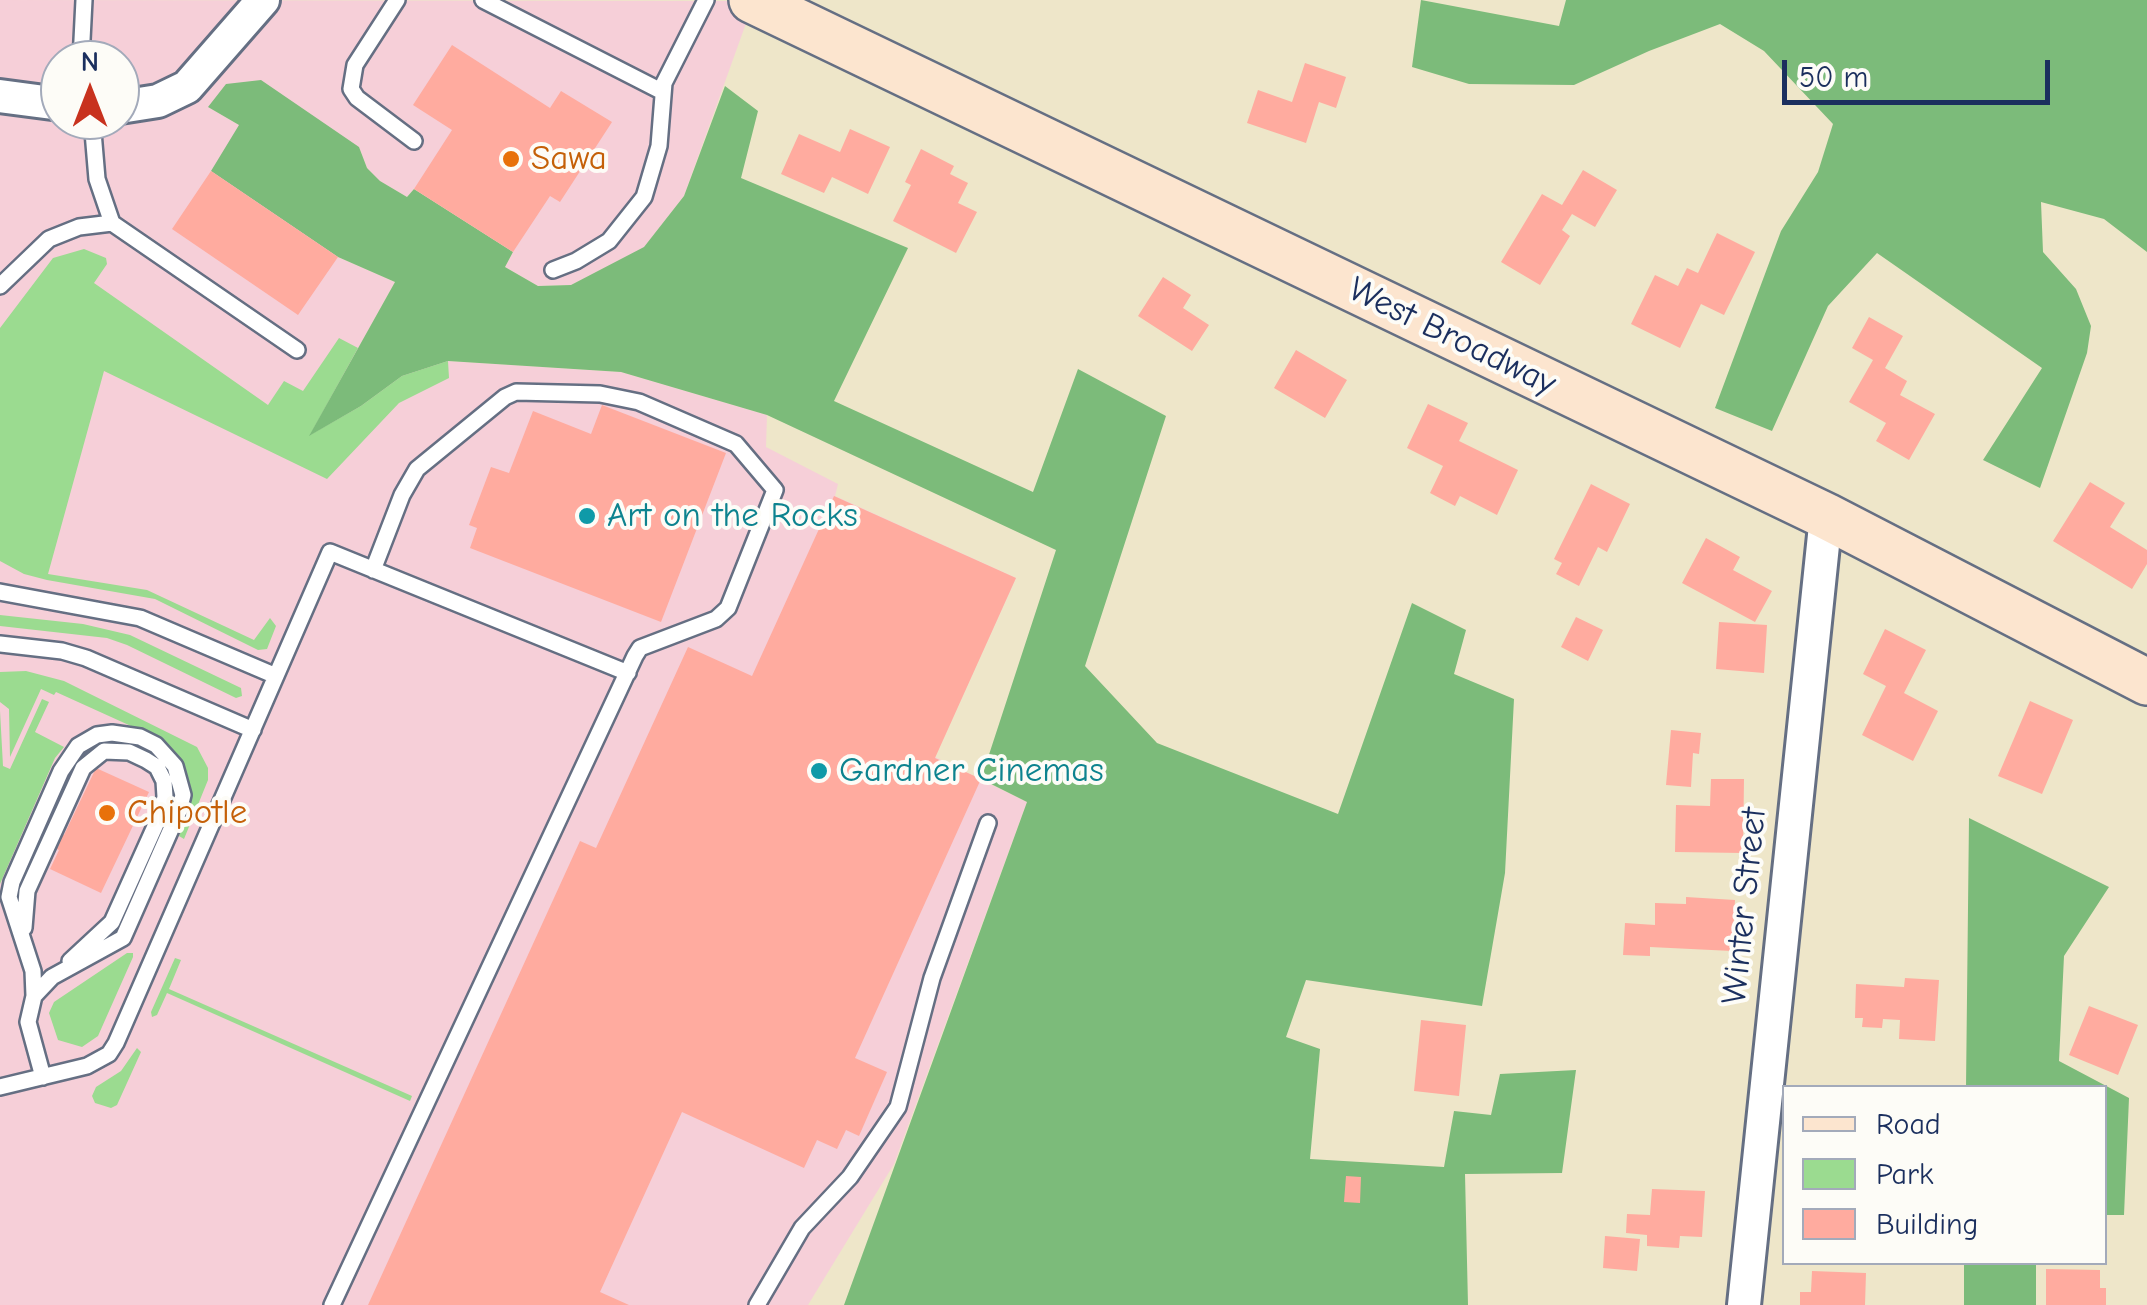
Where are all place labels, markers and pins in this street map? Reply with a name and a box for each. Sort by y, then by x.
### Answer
place label: Sawa [531,138,607,180]
marker: Sawa [500,148,522,170]
place label: Art on the Rocks [607,495,858,537]
marker: Art on the Rocks [576,505,598,527]
place label: Gardner Cinemas [839,750,1104,792]
marker: Gardner Cinemas [808,760,830,782]
place label: Chipotle [127,792,247,834]
marker: Chipotle [96,802,118,824]

